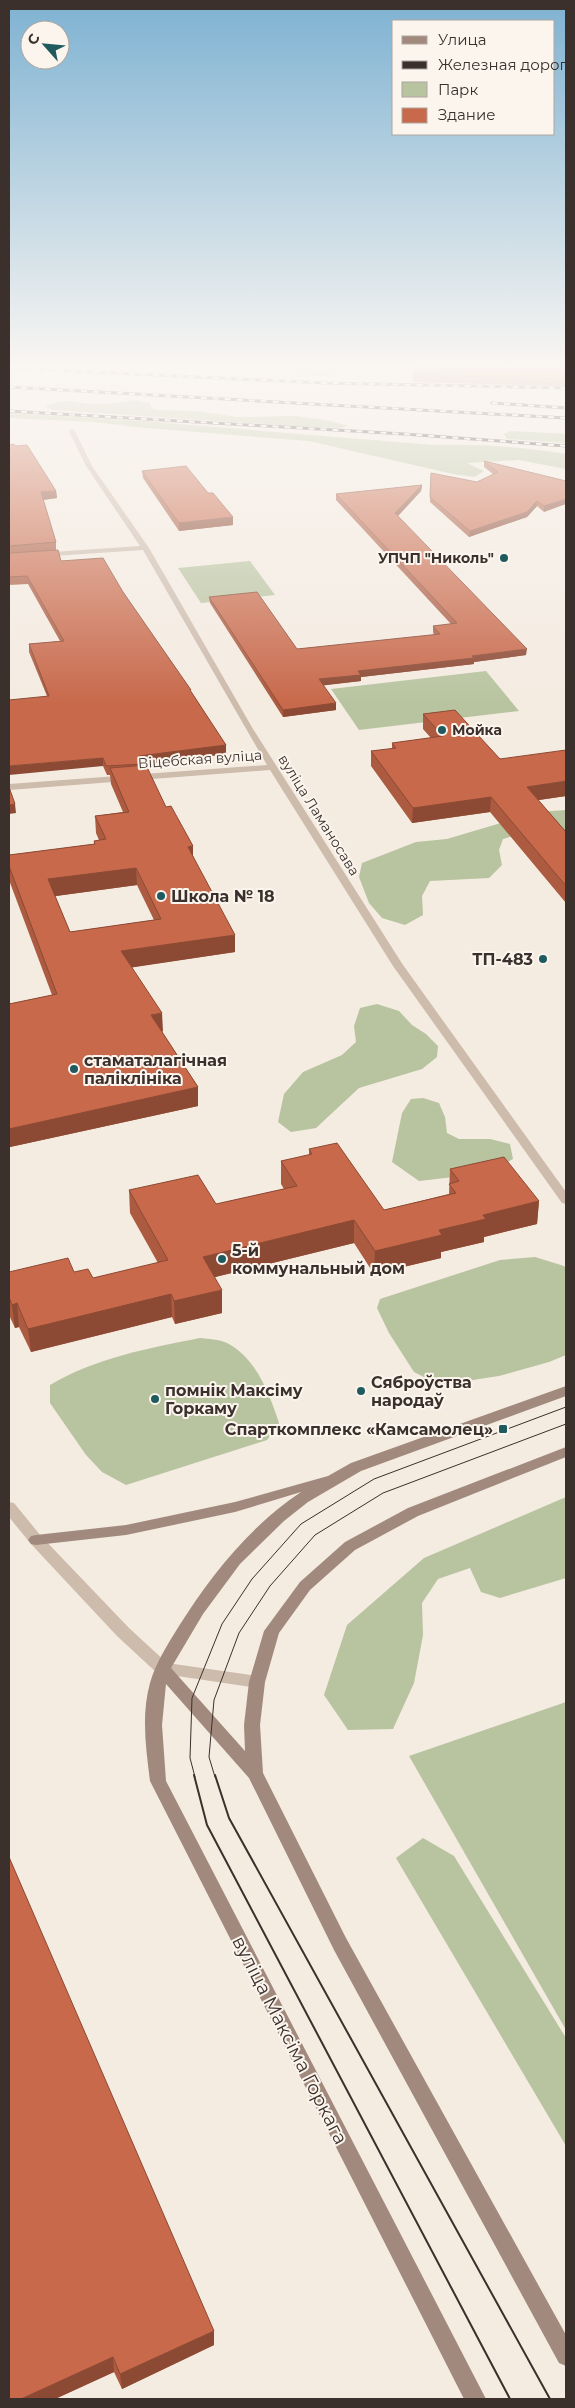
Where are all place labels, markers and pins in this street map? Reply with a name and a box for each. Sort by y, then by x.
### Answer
place label: УПЧП "Николь" [378,549,494,567]
marker: УПЧП "Николь" [498,552,510,564]
place label: Мойка [452,721,502,739]
marker: Мойка [436,724,448,736]
place label: Школа № 18 [171,887,275,906]
marker: Школа № 18 [155,890,167,902]
place label: ТП-483 [472,950,533,969]
marker: ТП-483 [537,953,549,965]
place label: стаматалагічная паліклініка [84,1051,227,1088]
marker: стаматалагічная паліклініка [68,1063,80,1075]
place label: 5-й коммунальный дом [232,1241,405,1278]
marker: 5-й коммунальный дом [216,1253,228,1265]
place label: Сяброўства народаў [371,1373,472,1410]
place label: помнік Максіму Горкаму [165,1381,303,1418]
marker: Сяброўства народаў [355,1385,367,1397]
marker: помнік Максіму Горкаму [149,1393,161,1405]
place label: Спарткомплекс «Камсамолец» [225,1420,493,1439]
marker: Спарткомплекс «Камсамолец» [497,1423,509,1435]

